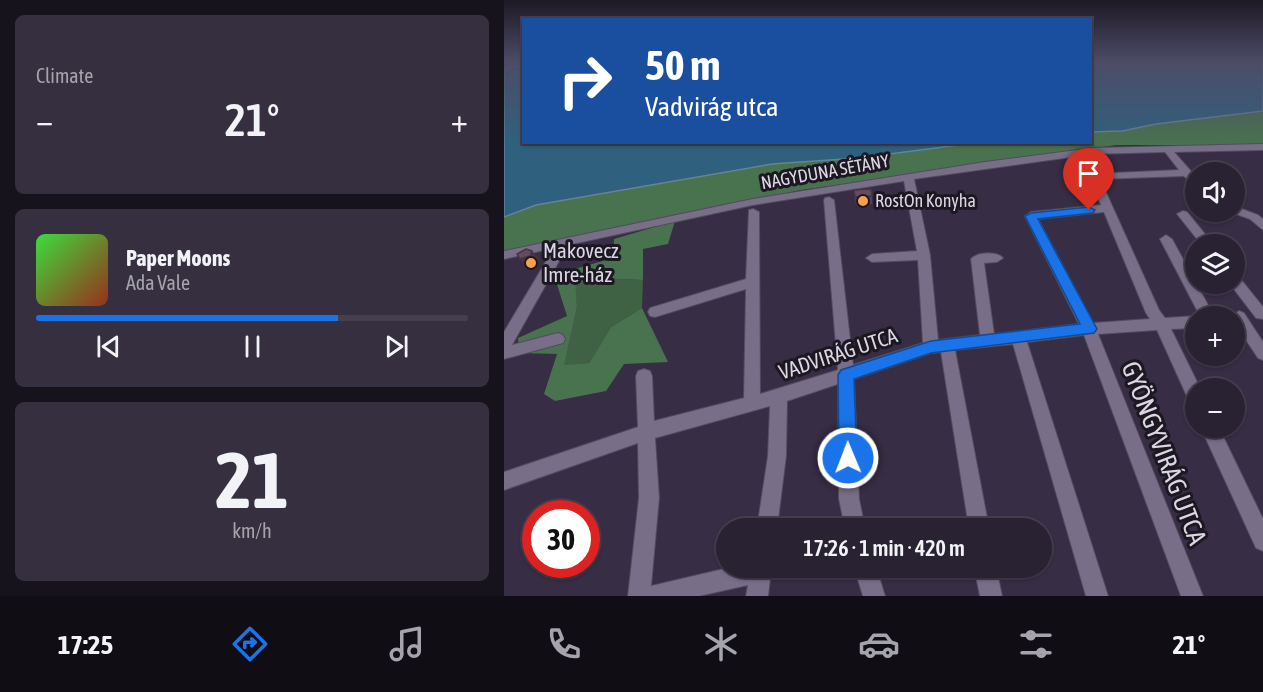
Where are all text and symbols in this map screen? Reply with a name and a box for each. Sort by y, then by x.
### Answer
text: 50 m [645,41,720,89]
icon: right [546,42,624,120]
text: Climate [36,64,93,87]
text: Vadvirág utca [645,91,779,122]
text: 21° [225,94,279,146]
text: − [36,101,53,139]
text: + [451,101,468,139]
pin [1063,148,1114,210]
street label: NAGYDUNA SÉTÁNY [759,150,890,193]
icon: arrive [1072,157,1105,190]
map controls [1185,162,1245,438]
button: sound [1185,162,1245,222]
place label: RostOn Konyha [875,190,976,211]
marker: RostOn Konyha [856,194,870,208]
button: layers [1185,234,1245,294]
place label: Makovecz Imre-ház [543,238,619,286]
text: Paper Moons [126,245,230,271]
marker: Makovecz Imre-ház [524,256,538,270]
text: Ada Vale [126,271,190,294]
button: + [1185,306,1245,366]
street label: VADVIRÁG UTCA [775,322,901,383]
icon: previous [92,330,125,363]
icon: pause [236,330,269,363]
icon: next [380,330,413,363]
street label: GYÖNGYVIRÁG UTCA [1115,357,1213,549]
button: − [1185,378,1245,438]
position arrow [816,426,880,490]
text: 21 [215,435,289,525]
speed limit sign: 30 [522,500,600,578]
text: km/h [232,519,272,542]
text: 17:26 · 1 min · 420 m [803,535,965,561]
icon: directions [229,623,271,665]
icon: music [386,623,428,665]
icon: phone [543,623,585,665]
icon: climate [700,623,742,665]
icon: car [858,623,900,665]
icon: filters [1015,623,1057,665]
text: 17:25 [58,629,113,660]
text: 21° [1172,629,1205,660]

